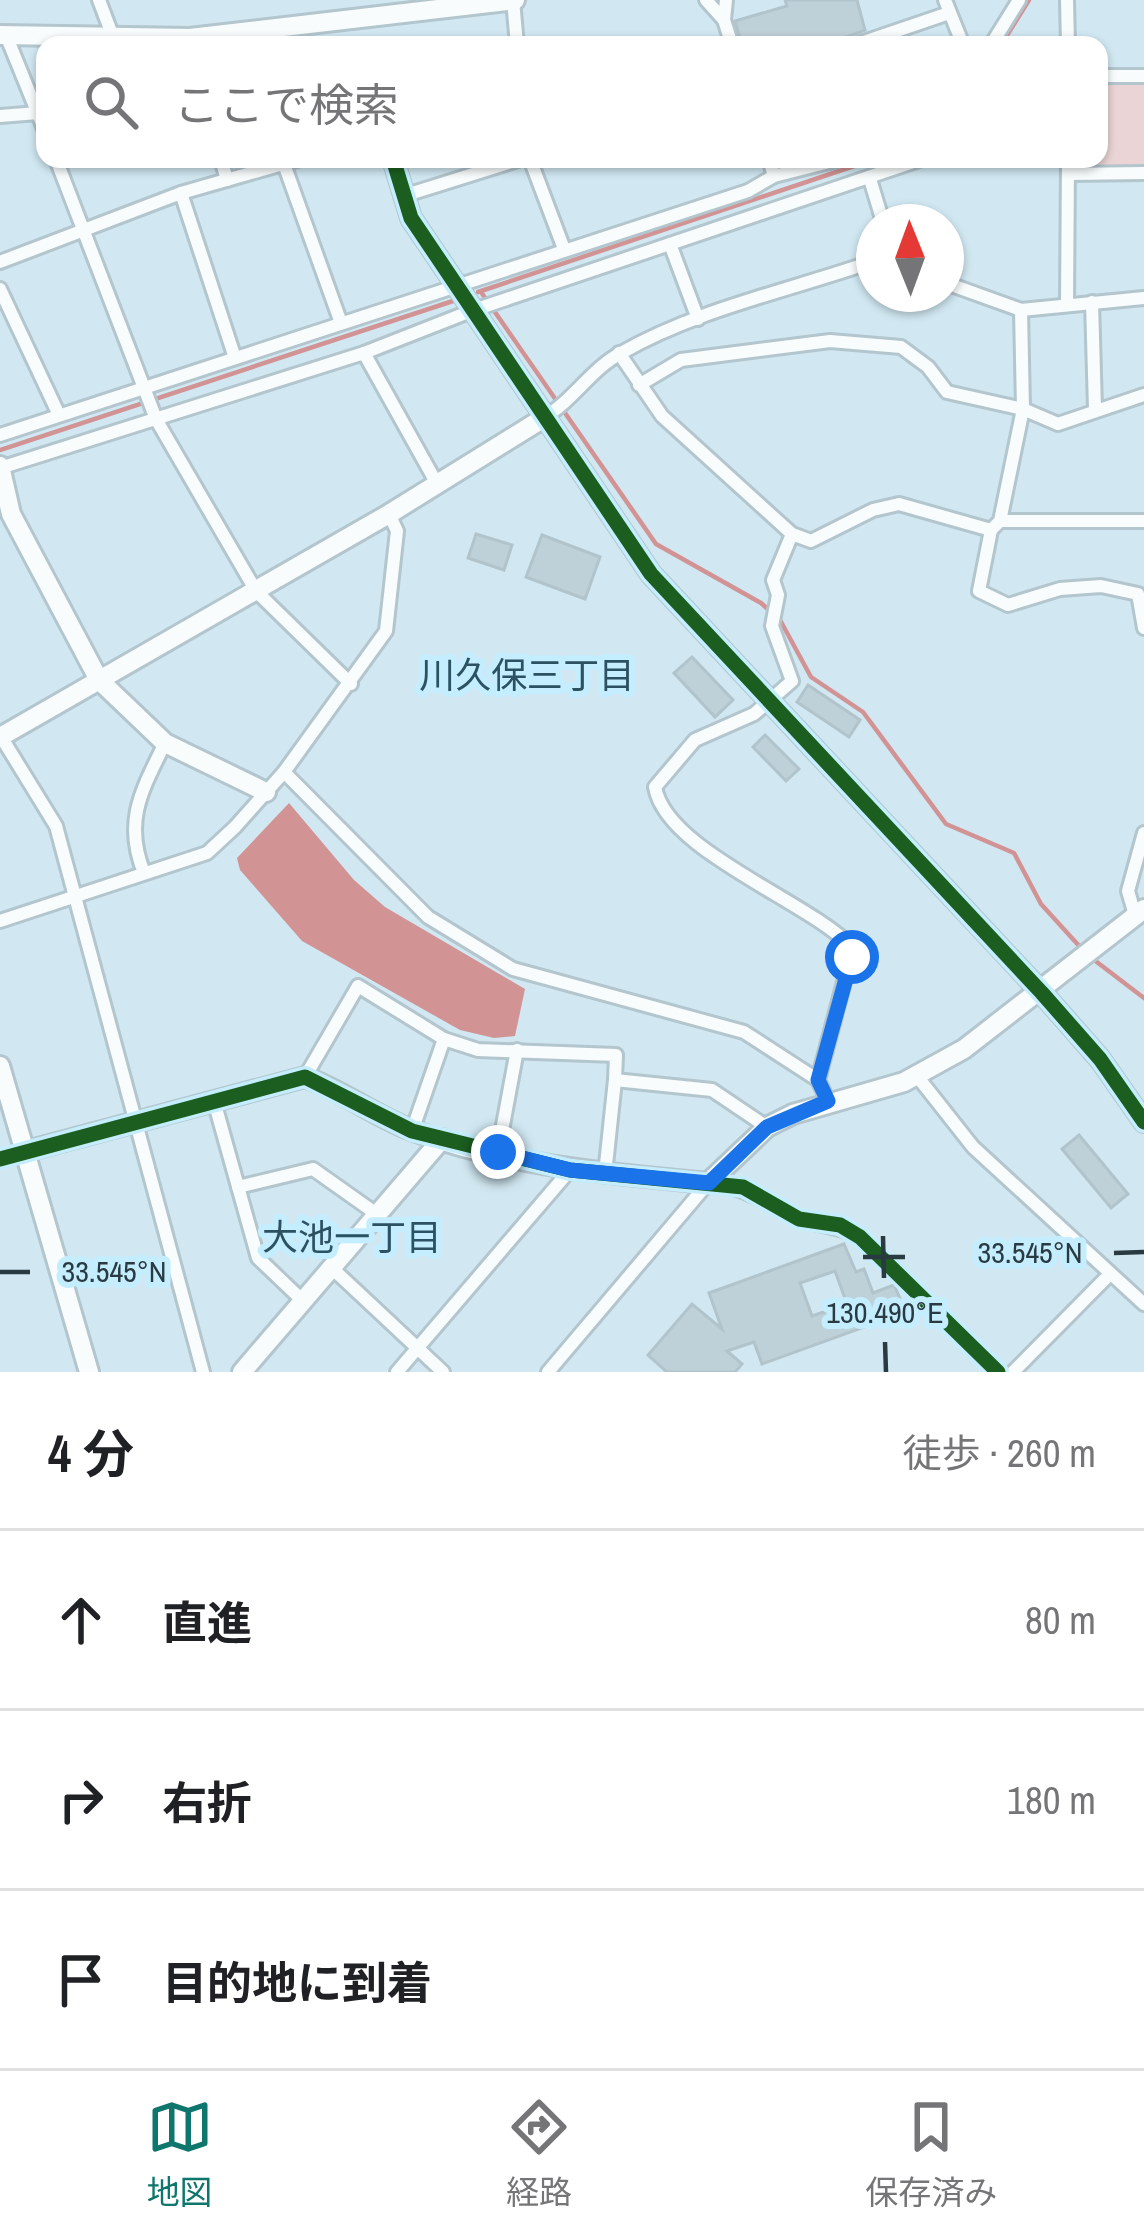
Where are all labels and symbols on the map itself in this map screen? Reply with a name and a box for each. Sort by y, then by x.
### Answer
north arrow [856,204,964,312]
district label: 川久保三丁目 [419,651,635,699]
route start [825,930,879,984]
route end [471,1125,525,1179]
district label: 大池一丁目 [262,1213,442,1261]
text: 33.545°N [978,1232,1083,1272]
text: 33.545°N [62,1251,167,1291]
text: 130.490°E [826,1292,944,1332]

